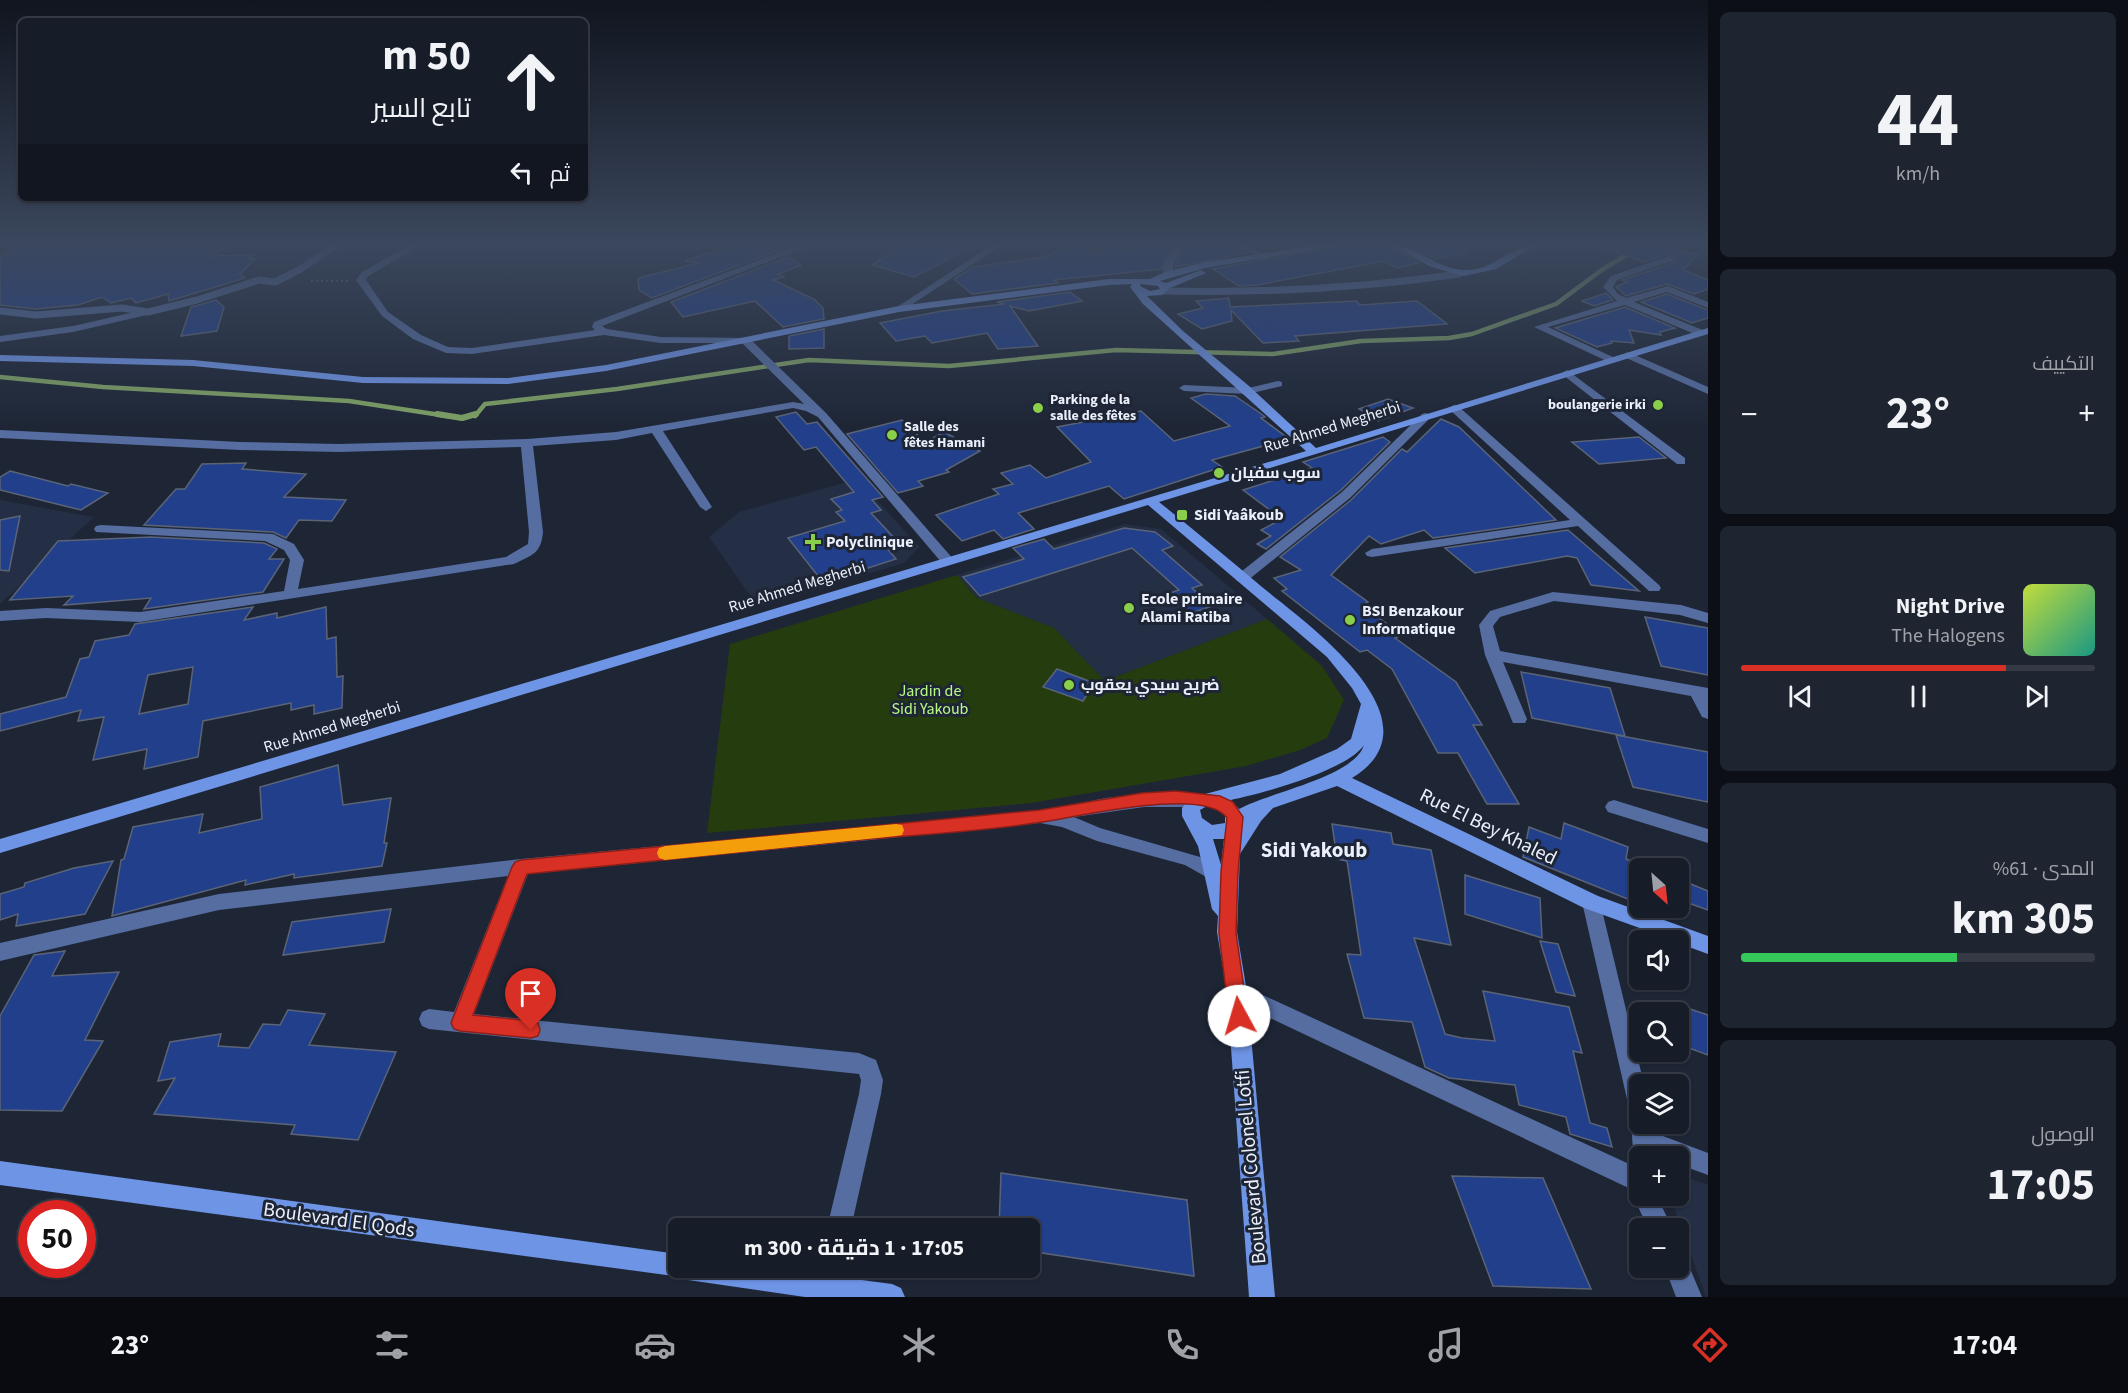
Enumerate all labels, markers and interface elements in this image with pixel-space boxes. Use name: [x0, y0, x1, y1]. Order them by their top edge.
text: 50 m: [382, 26, 471, 86]
icon: ahead: [492, 42, 570, 120]
text: 44: [1877, 65, 1959, 176]
text: تابع السير: [372, 89, 471, 128]
icon: left: [505, 156, 538, 189]
text: ثم: [550, 158, 570, 190]
text: km/h: [1896, 160, 1940, 188]
text: التكييف: [2032, 350, 2095, 378]
text: 23°: [1886, 382, 1950, 446]
place label: Parking de la salle des fêtes: [1050, 390, 1136, 426]
text: −: [1741, 391, 1757, 438]
text: +: [2079, 391, 2095, 438]
place label: boulangerie irki: [1548, 395, 1646, 415]
street label: Rue Ahmed Megherbi: [1261, 396, 1403, 458]
marker: boulangerie irki: [1651, 398, 1665, 412]
marker: Parking de la salle des fêtes: [1031, 401, 1045, 415]
place label: Salle des fêtes Hamani: [904, 417, 985, 453]
marker: Salle des fêtes Hamani: [885, 428, 899, 442]
place label: سوب سفيان: [1231, 462, 1321, 484]
marker: سوب سفيان: [1212, 466, 1226, 480]
place label: Sidi Yaâkoub: [1194, 504, 1284, 526]
marker: Sidi Yaâkoub: [1175, 508, 1189, 522]
place label: Polyclinique: [826, 531, 913, 553]
marker: Polyclinique: [804, 533, 822, 551]
street label: Rue Ahmed Megherbi: [726, 556, 868, 618]
place label: Ecole primaire Alami Ratiba: [1140, 588, 1243, 628]
text: Night Drive: [1896, 590, 2005, 622]
place label: BSI Benzakour Informatique: [1362, 600, 1464, 640]
marker: Ecole primaire Alami Ratiba: [1122, 601, 1136, 615]
marker: BSI Benzakour Informatique: [1343, 613, 1357, 627]
text: The Halogens: [1891, 622, 2005, 650]
place label: ضريح سيدي يعقوب: [1081, 674, 1219, 697]
marker: ضريح سيدي يعقوب: [1062, 678, 1076, 692]
park label: Jardin de Sidi Yakoub: [892, 680, 969, 720]
icon: previous: [1784, 680, 1817, 713]
icon: pause: [1902, 680, 1935, 713]
icon: next: [2020, 680, 2053, 713]
street label: Rue Ahmed Megherbi: [261, 696, 403, 758]
street label: Rue El Bey Khaled: [1415, 782, 1561, 872]
district label: Sidi Yakoub: [1261, 835, 1367, 865]
text: المدى · 61%: [1993, 855, 2095, 883]
north arrow: [1629, 858, 1689, 918]
map controls: [1629, 858, 1689, 1278]
text: 305 km: [1951, 887, 2095, 951]
button: sound: [1629, 930, 1689, 990]
pin: [505, 968, 556, 1030]
icon: arrive: [514, 977, 547, 1010]
position arrow: [1207, 984, 1271, 1048]
button: search: [1629, 1002, 1689, 1062]
street label: Boulevard Colonel Lotfi: [1229, 1069, 1273, 1265]
button: layers: [1629, 1074, 1689, 1134]
text: الوصول: [2031, 1121, 2095, 1149]
button: +: [1629, 1146, 1689, 1206]
text: 17:05: [1986, 1153, 2095, 1217]
street label: Boulevard El Qods: [261, 1196, 417, 1244]
speed limit sign: 50: [18, 1200, 96, 1278]
button: −: [1629, 1218, 1689, 1278]
text: 17:05 · 1 دقيقة · 300 m: [744, 1232, 964, 1264]
icon: filters: [371, 1324, 413, 1366]
icon: car: [634, 1324, 676, 1366]
icon: climate: [898, 1324, 940, 1366]
icon: phone: [1161, 1324, 1203, 1366]
icon: music: [1425, 1324, 1467, 1366]
icon: directions: [1689, 1324, 1731, 1366]
text: 23°: [111, 1326, 149, 1365]
text: 17:04: [1952, 1326, 2017, 1365]

